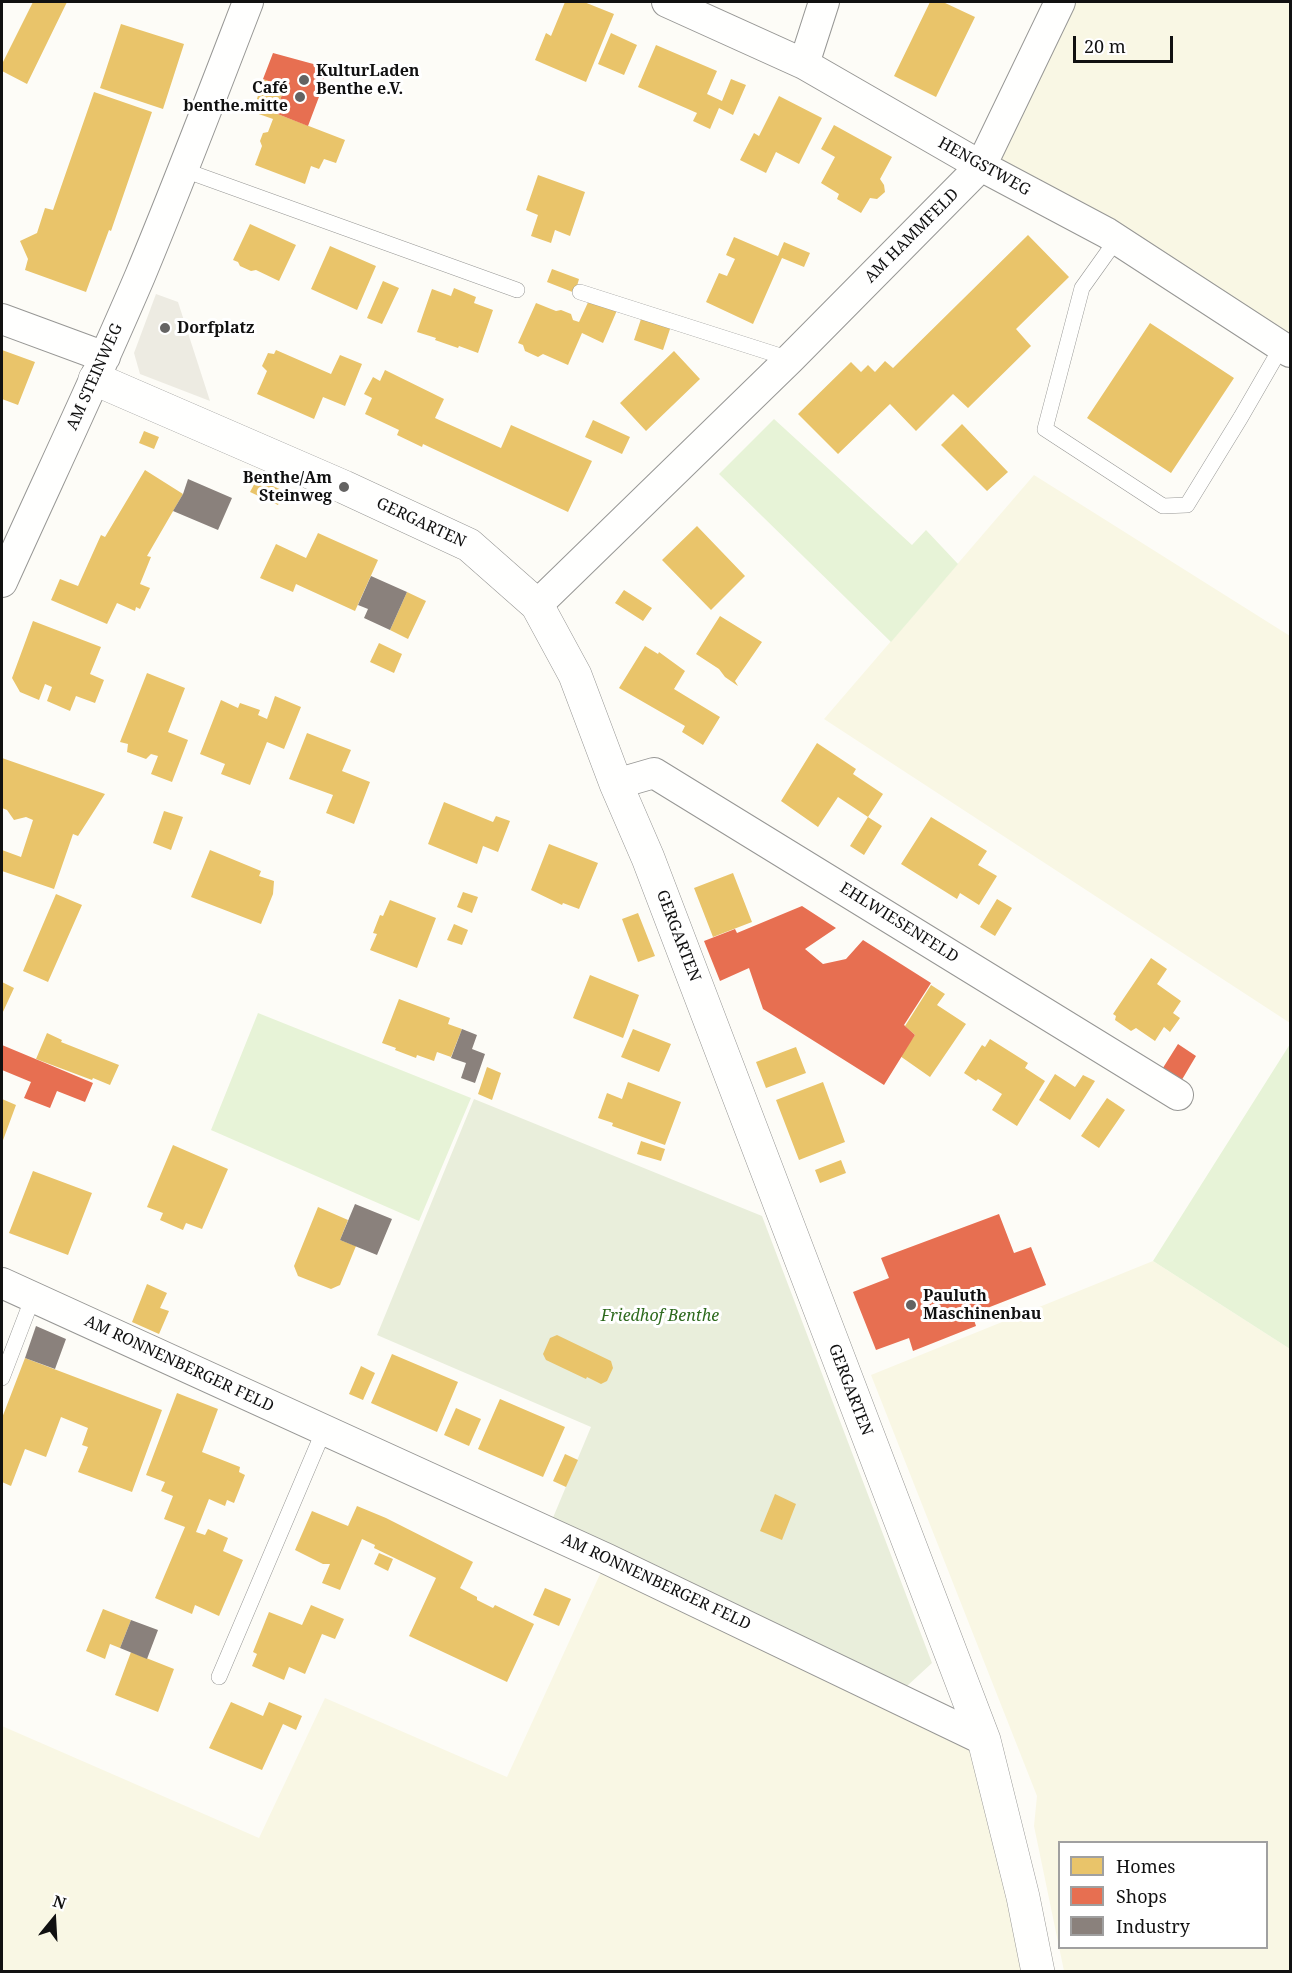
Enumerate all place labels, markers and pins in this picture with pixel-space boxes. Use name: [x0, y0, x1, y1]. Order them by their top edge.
place label: KulturLaden Benthe e.V.: [316, 61, 420, 99]
marker: KulturLaden Benthe e.V.: [297, 73, 311, 87]
place label: Café benthe.mitte: [183, 78, 288, 116]
marker: Café benthe.mitte: [293, 90, 307, 104]
place label: Dorfplatz: [177, 318, 254, 338]
marker: Dorfplatz: [158, 321, 172, 335]
place label: Benthe/Am Steinweg: [243, 468, 332, 506]
marker: Benthe/Am Steinweg: [337, 480, 351, 494]
place label: Pauluth Maschinenbau: [923, 1286, 1041, 1324]
marker: Pauluth Maschinenbau: [904, 1298, 918, 1312]

